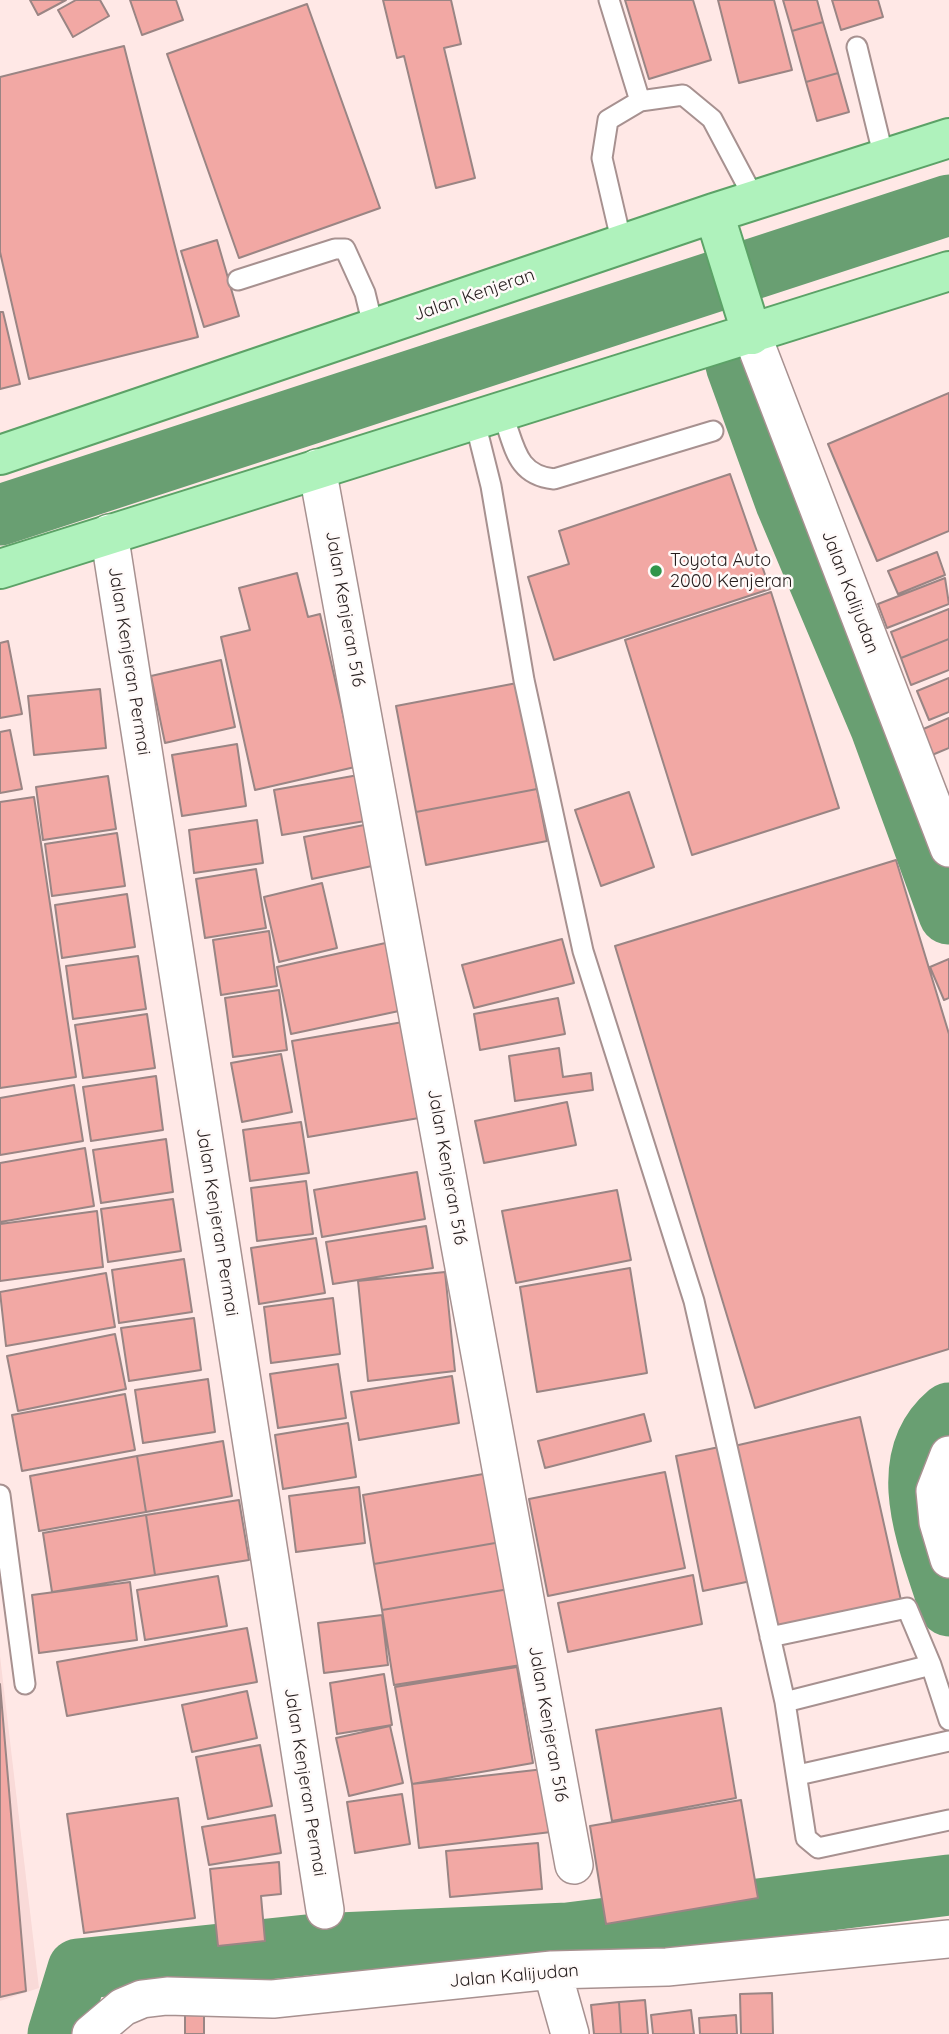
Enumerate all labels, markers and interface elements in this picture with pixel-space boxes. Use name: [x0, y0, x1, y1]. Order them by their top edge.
street label: Jalan Kenjeran: [410, 264, 538, 326]
street label: Jalan Kalijudan: [817, 527, 883, 657]
street label: Jalan Kenjeran 516: [321, 529, 369, 689]
place label: Toyota Auto 2000 Kenjeran: [670, 550, 792, 592]
marker: Toyota Auto 2000 Kenjeran: [648, 563, 664, 579]
street label: Jalan Kenjeran Permai: [103, 565, 155, 757]
street label: Jalan Kenjeran 516: [423, 1087, 471, 1247]
street label: Jalan Kenjeran Permai: [191, 1126, 243, 1318]
street label: Jalan Kenjeran 516: [524, 1644, 572, 1804]
street label: Jalan Kenjeran Permai: [279, 1686, 331, 1878]
street label: Jalan Kalijudan: [448, 1960, 580, 1992]

